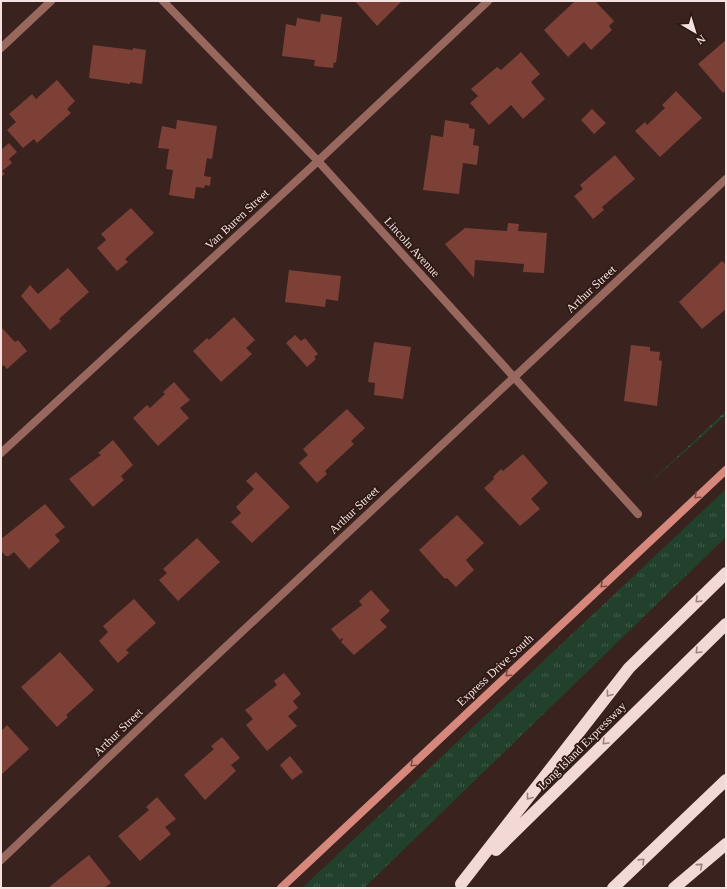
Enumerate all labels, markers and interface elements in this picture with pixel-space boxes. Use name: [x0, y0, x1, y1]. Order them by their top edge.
north arrow: [675, 12, 715, 52]
text: N: [694, 33, 708, 47]
street label: Van Buren Street: [202, 185, 272, 252]
street label: Lincoln Avenue: [381, 214, 443, 280]
street label: Arthur Street: [563, 262, 619, 316]
street label: Arthur Street: [326, 483, 382, 537]
one-way arrow: [695, 492, 702, 499]
one-way arrow: [600, 581, 607, 588]
one-way arrow: [695, 595, 703, 603]
street label: Express Drive South: [454, 631, 536, 709]
one-way arrow: [695, 646, 703, 654]
one-way arrow: [505, 670, 513, 677]
one-way arrow: [606, 690, 613, 697]
street label: Long Island Expressway: [535, 699, 629, 793]
street label: Arthur Street: [90, 705, 146, 759]
one-way arrow: [602, 737, 610, 745]
one-way arrow: [410, 759, 418, 766]
one-way arrow: [526, 793, 534, 800]
one-way arrow: [637, 858, 645, 866]
one-way arrow: [695, 863, 703, 870]

